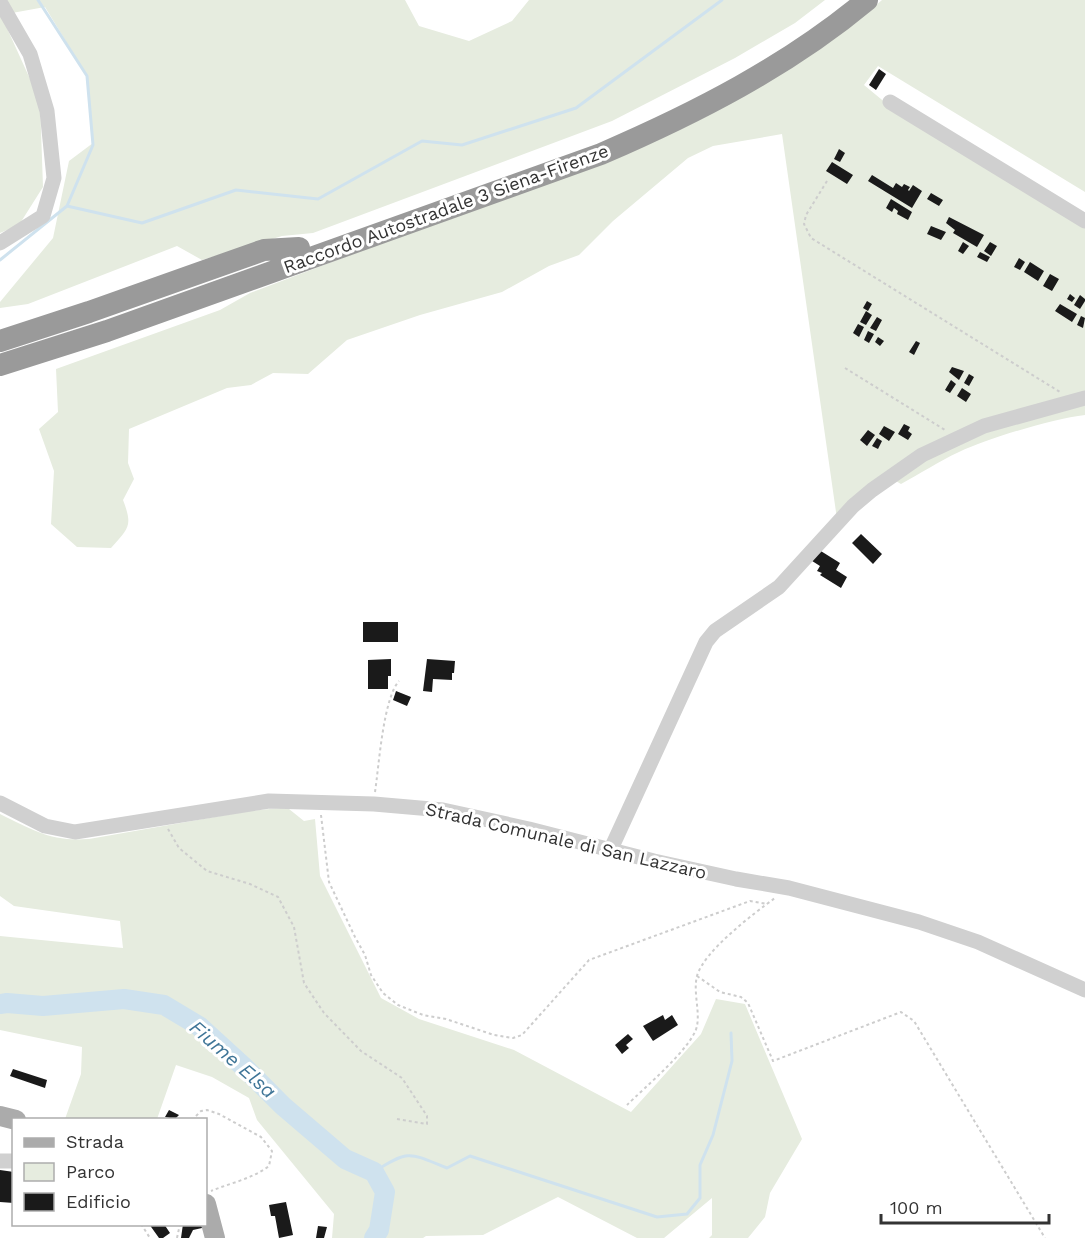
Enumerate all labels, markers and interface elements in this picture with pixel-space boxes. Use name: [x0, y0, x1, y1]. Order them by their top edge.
street label: Raccordo Autostradale 3 Siena-Firenze: [280, 140, 611, 277]
street label: Strada Comunale di San Lazzaro: [424, 798, 709, 883]
water label: Fiume Elsa: [185, 1015, 281, 1103]
legend: [12, 1118, 207, 1226]
text: Strada: [66, 1131, 124, 1152]
text: Parco: [66, 1161, 115, 1182]
scale bar: [881, 1187, 1049, 1225]
text: Edificio: [66, 1191, 131, 1212]
text: 100 m: [890, 1197, 943, 1218]

